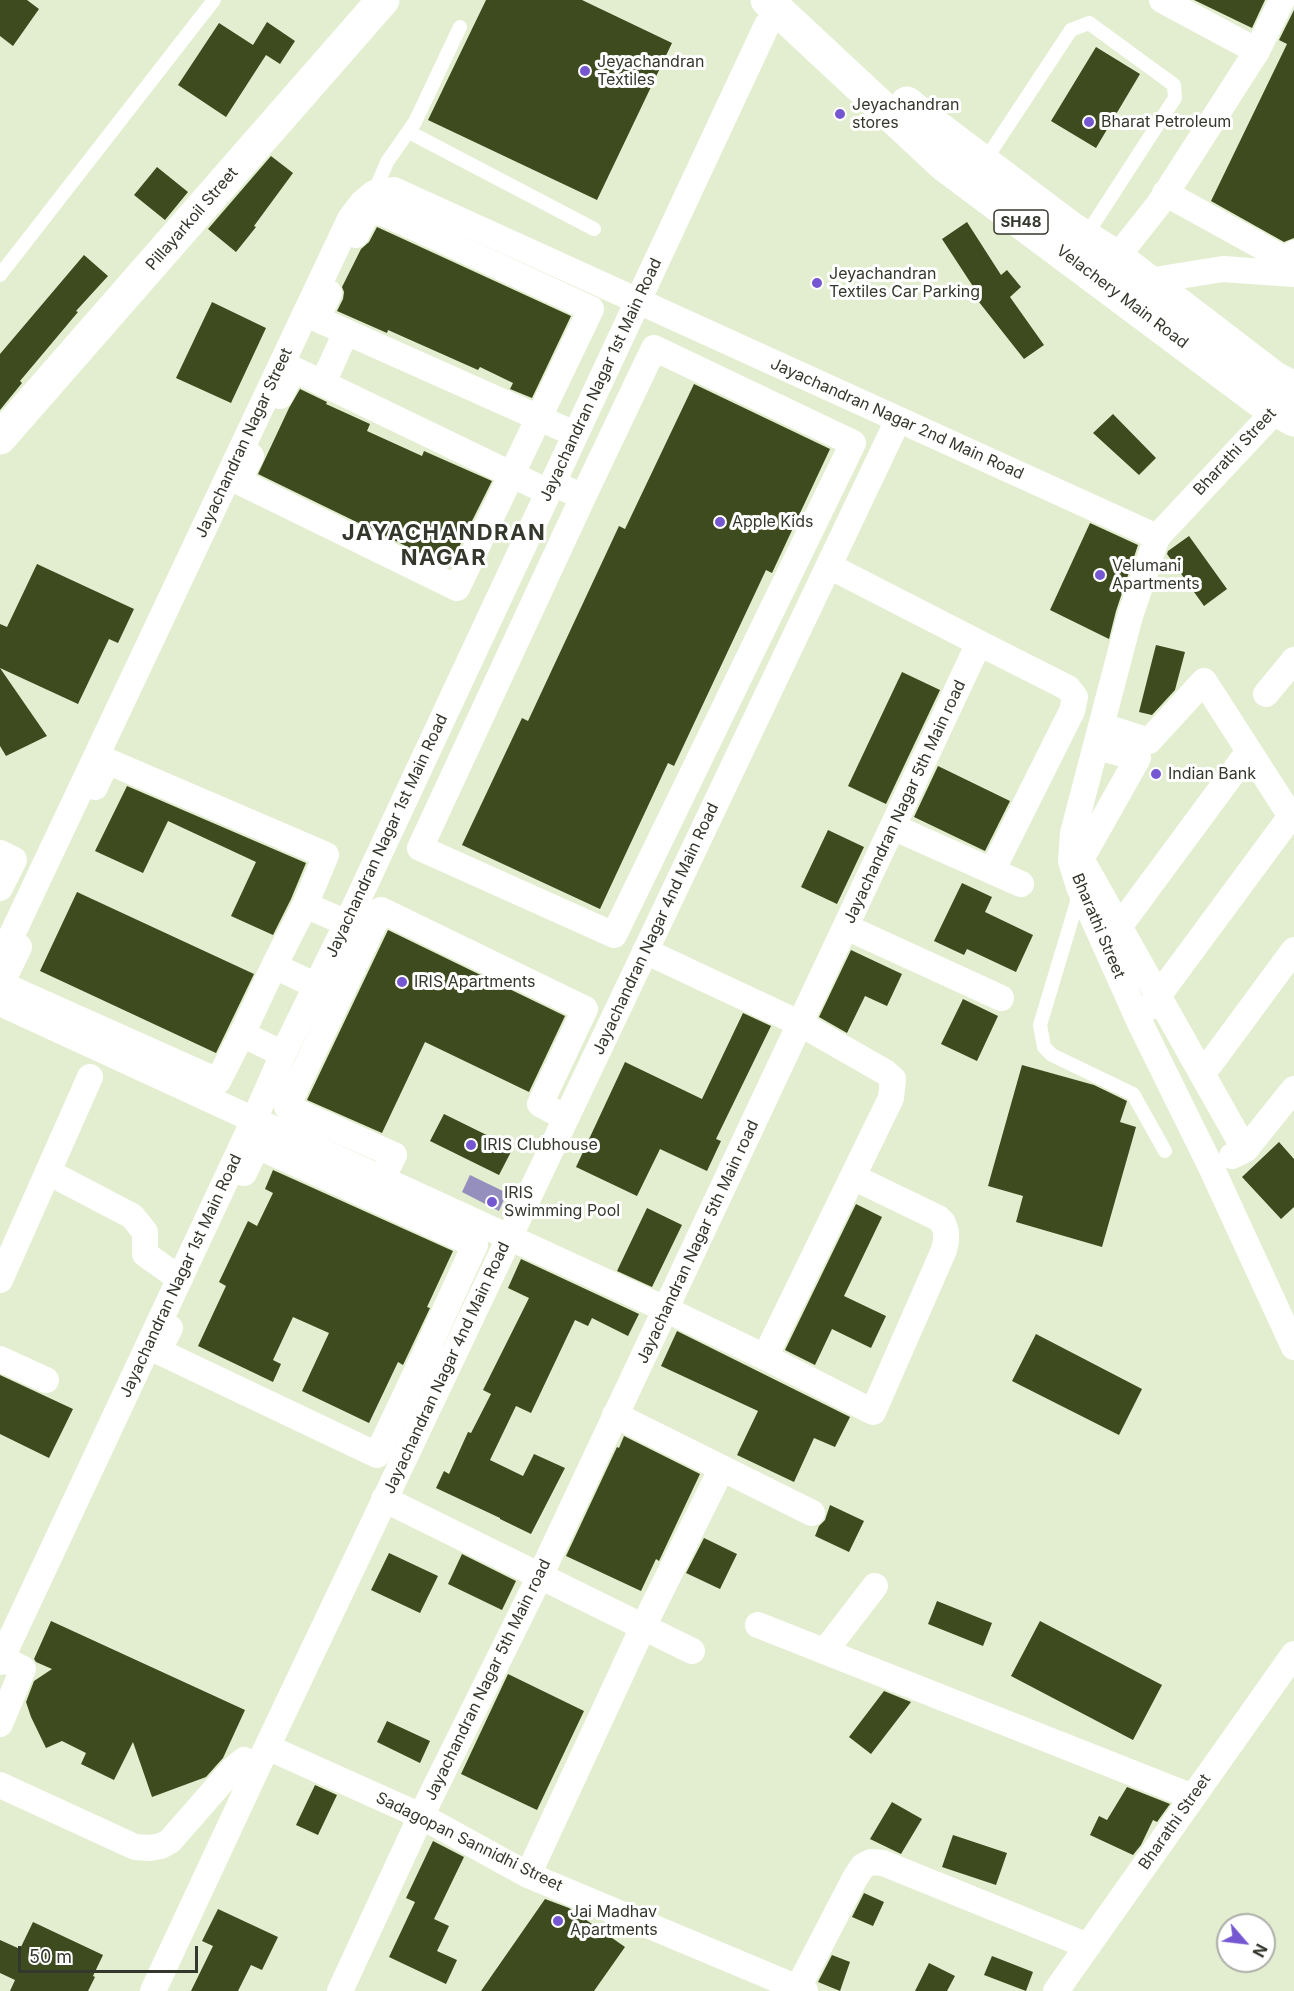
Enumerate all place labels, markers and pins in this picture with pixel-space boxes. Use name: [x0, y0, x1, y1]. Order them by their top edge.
place label: Jeyachandran Textiles: [597, 52, 704, 90]
marker: Jeyachandran Textiles: [578, 64, 592, 78]
place label: Jeyachandran stores: [852, 95, 959, 133]
marker: Jeyachandran stores: [833, 107, 847, 121]
place label: Bharat Petroleum: [1101, 112, 1231, 132]
marker: Bharat Petroleum: [1082, 115, 1096, 129]
place label: Jeyachandran Textiles Car Parking: [829, 264, 980, 302]
marker: Jeyachandran Textiles Car Parking: [810, 276, 824, 290]
place label: Apple Kids: [732, 512, 813, 532]
marker: Apple Kids: [713, 515, 727, 529]
place label: Velumani Apartments: [1112, 556, 1200, 594]
marker: Velumani Apartments: [1093, 568, 1107, 582]
place label: Indian Bank: [1168, 764, 1256, 784]
marker: Indian Bank: [1149, 767, 1163, 781]
place label: IRIS Apartments: [414, 972, 535, 992]
marker: IRIS Apartments: [395, 975, 409, 989]
place label: IRIS Clubhouse: [483, 1135, 598, 1155]
marker: IRIS Clubhouse: [464, 1138, 478, 1152]
place label: IRIS Swimming Pool: [504, 1183, 620, 1221]
marker: IRIS Swimming Pool: [485, 1195, 499, 1209]
place label: Jai Madhav Apartments: [570, 1902, 658, 1940]
marker: Jai Madhav Apartments: [551, 1914, 565, 1928]

